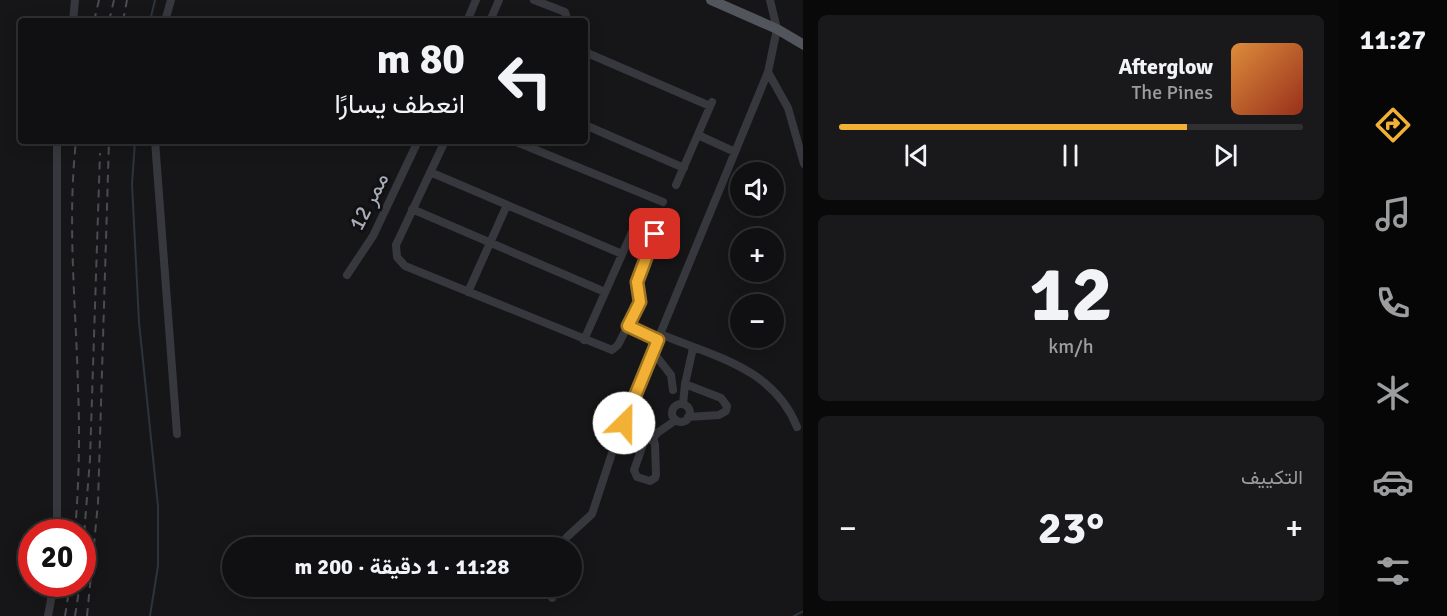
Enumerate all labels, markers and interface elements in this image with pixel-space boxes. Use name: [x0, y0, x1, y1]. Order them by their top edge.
text: 11:27: [1360, 24, 1426, 57]
text: 80 m: [376, 34, 465, 85]
icon: left: [486, 42, 564, 120]
text: Afterglow: [1118, 53, 1213, 80]
text: The Pines: [1131, 80, 1213, 105]
text: انعطف يسارًا: [334, 88, 465, 121]
icon: directions: [1372, 104, 1414, 146]
icon: previous: [900, 139, 933, 172]
icon: pause: [1054, 139, 1087, 172]
icon: next: [1209, 139, 1242, 172]
map controls: [730, 162, 784, 348]
button: sound: [730, 162, 784, 216]
street label: ممر 12: [342, 168, 394, 235]
icon: music: [1372, 193, 1414, 235]
pin: [629, 208, 680, 259]
icon: arrive: [638, 217, 671, 250]
button: +: [730, 228, 784, 282]
text: 12: [1029, 247, 1113, 343]
icon: phone: [1372, 282, 1414, 324]
button: −: [730, 294, 784, 348]
text: km/h: [1048, 334, 1094, 359]
icon: climate: [1372, 372, 1414, 414]
position arrow: [592, 391, 656, 455]
icon: car: [1372, 461, 1414, 503]
text: التكييف: [1241, 465, 1303, 490]
text: 23°: [1038, 501, 1104, 556]
text: −: [839, 508, 857, 549]
text: +: [1285, 508, 1303, 549]
speed limit sign: 20: [18, 519, 96, 597]
icon: filters: [1372, 550, 1414, 592]
text: 11:28 · 1 دقيقة · 200 m: [295, 553, 509, 580]

